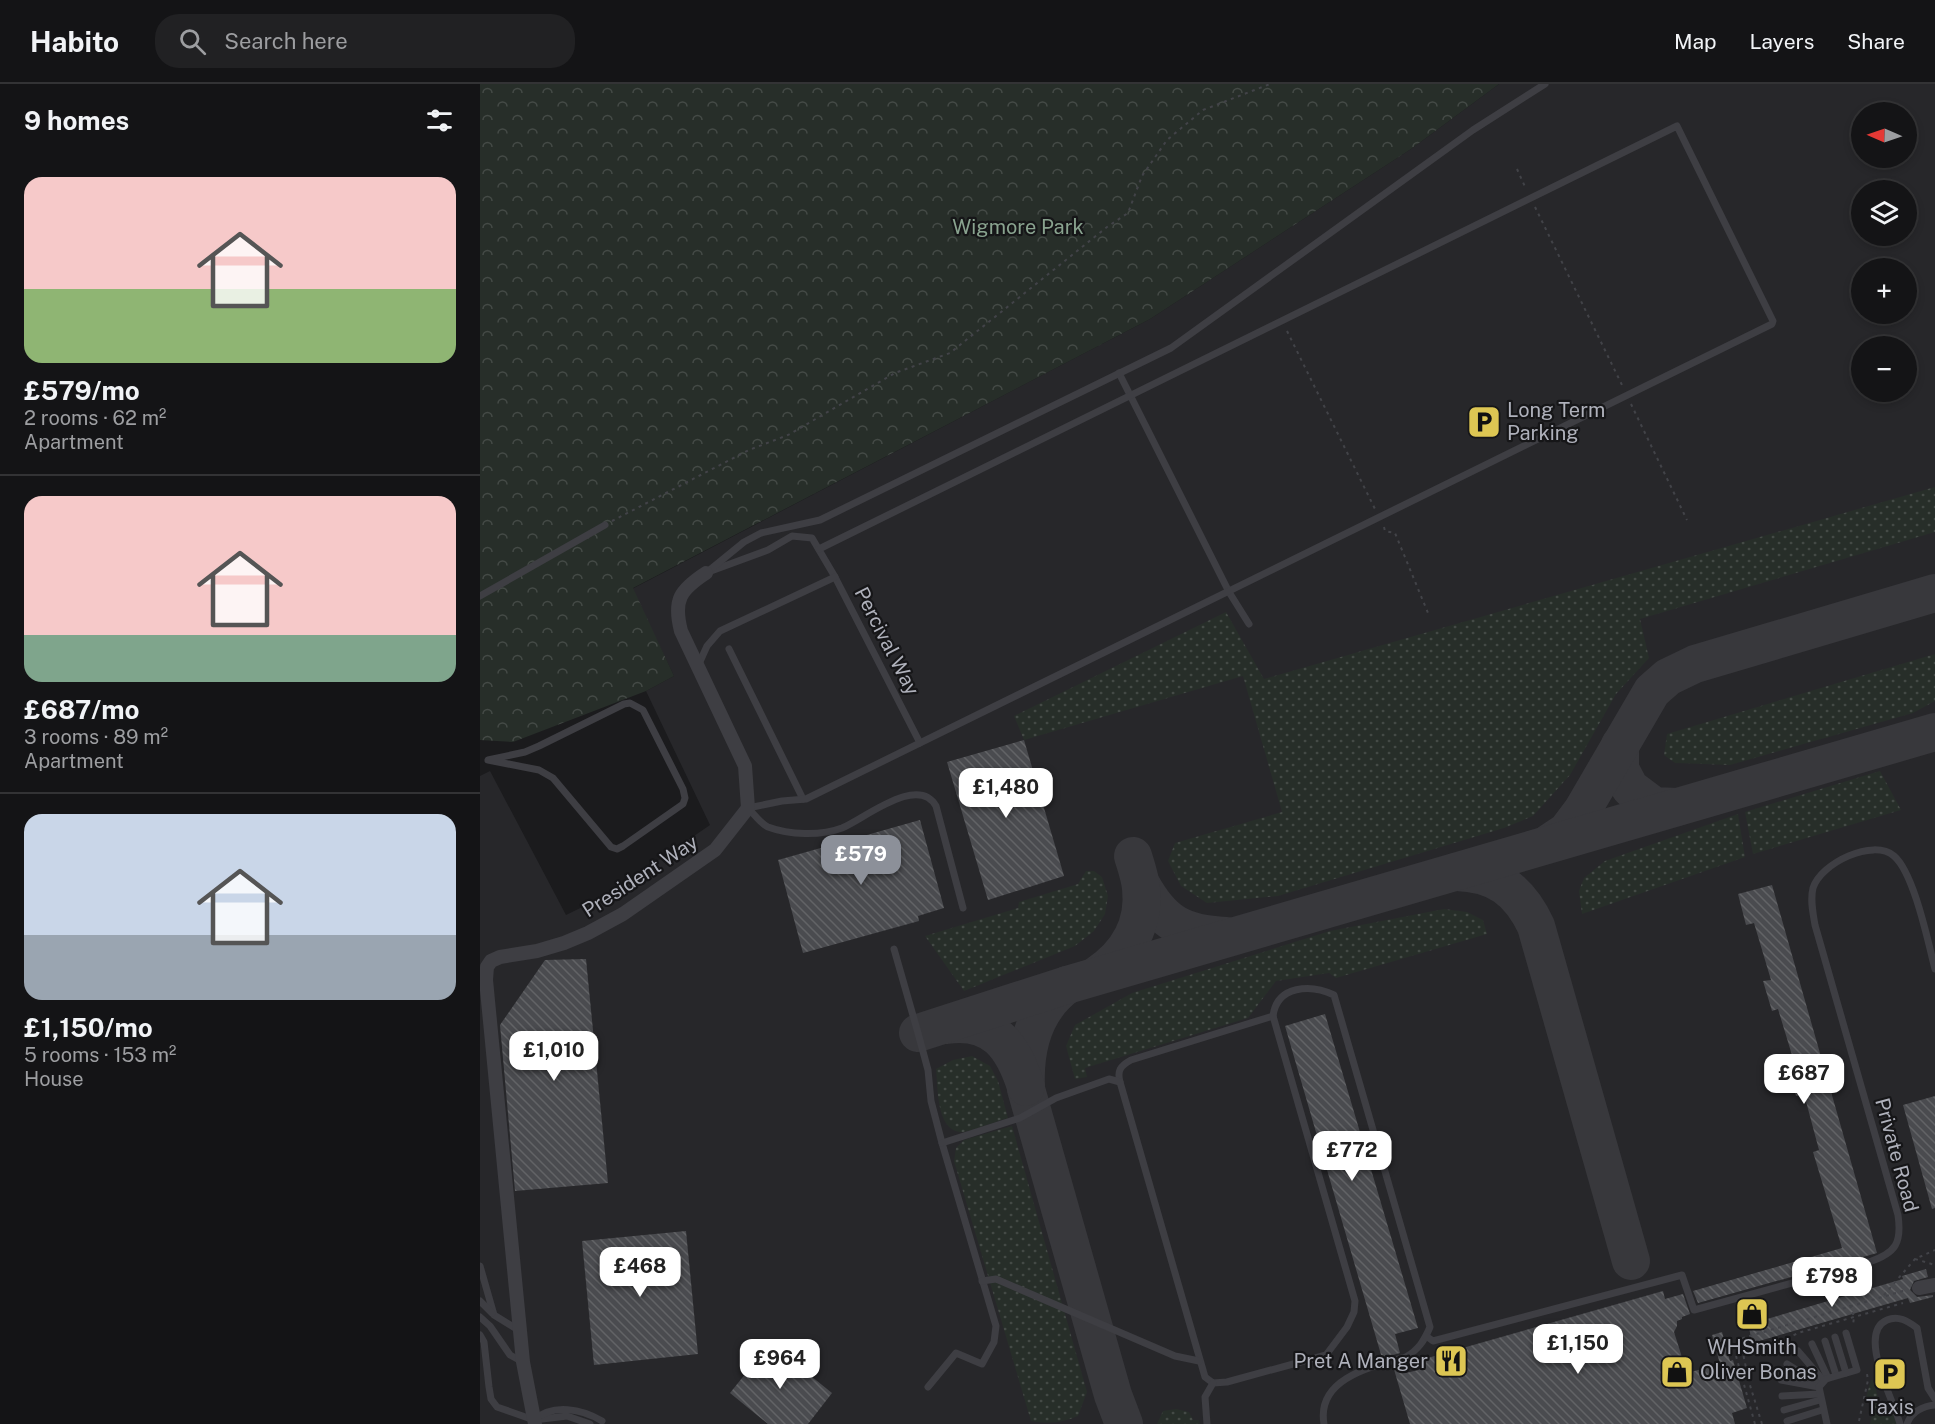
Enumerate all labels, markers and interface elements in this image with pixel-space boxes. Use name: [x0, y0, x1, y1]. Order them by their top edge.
search box: [155, 14, 575, 68]
text: Habito: [30, 25, 119, 58]
icon: search: [176, 25, 209, 58]
text: Search here: [224, 28, 348, 54]
text: Map: [1674, 29, 1717, 54]
text: Layers: [1750, 29, 1814, 54]
text: Share: [1847, 29, 1905, 54]
north arrow: [1851, 102, 1917, 168]
map controls: [1851, 102, 1917, 402]
icon: filters: [423, 104, 456, 137]
text: 9 homes: [24, 105, 129, 136]
button: layers: [1851, 180, 1917, 246]
park label: Wigmore Park: [952, 215, 1084, 239]
icon: home: [186, 216, 294, 324]
button: +: [1851, 258, 1917, 324]
button: −: [1851, 336, 1917, 402]
text: £579/mo: [24, 375, 140, 406]
place label: Long Term Parking: [1507, 398, 1605, 445]
parking icon: Long Term Parking: [1466, 404, 1502, 440]
text: 2 rooms · 62 m²: [24, 406, 166, 430]
text: Apartment: [24, 430, 124, 454]
icon: home: [186, 535, 294, 643]
street label: Percival Way: [849, 583, 925, 699]
text: £687/mo: [24, 694, 139, 725]
text: 3 rooms · 89 m²: [24, 725, 168, 749]
text: Apartment: [24, 749, 124, 773]
pin: £1,480: [957, 768, 1055, 819]
text: £1,480: [973, 775, 1039, 799]
street label: President Way: [578, 830, 703, 922]
pin: £579: [825, 835, 897, 886]
text: £579: [835, 842, 887, 866]
icon: home: [186, 853, 294, 961]
text: £1,150/mo: [24, 1012, 153, 1043]
pin: £1,010: [505, 1031, 603, 1082]
text: £1,010: [523, 1038, 585, 1062]
text: 5 rooms · 153 m²: [24, 1043, 176, 1067]
pin: £687: [1768, 1054, 1840, 1105]
text: £687: [1778, 1061, 1830, 1085]
text: House: [24, 1067, 84, 1091]
street label: Private Road: [1870, 1095, 1924, 1215]
pin: £772: [1316, 1131, 1388, 1182]
text: £772: [1327, 1138, 1377, 1162]
pin: £468: [604, 1247, 676, 1298]
text: £468: [614, 1254, 666, 1278]
pin: £798: [1796, 1257, 1868, 1308]
text: £798: [1806, 1264, 1858, 1288]
shop icon: WHSmith: [1734, 1296, 1770, 1332]
pin: £1,150: [1529, 1324, 1627, 1375]
text: £1,150: [1547, 1331, 1609, 1355]
place label: WHSmith: [1707, 1335, 1797, 1359]
pin: £964: [744, 1339, 816, 1390]
restaurant icon: Pret A Manger: [1433, 1343, 1469, 1379]
text: £964: [754, 1346, 806, 1370]
place label: Pret A Manger: [1294, 1349, 1428, 1373]
shop icon: Oliver Bonas: [1659, 1354, 1695, 1390]
parking icon: Taxis: [1872, 1356, 1908, 1392]
place label: Oliver Bonas: [1700, 1360, 1817, 1384]
place label: Taxis: [1866, 1395, 1914, 1419]

